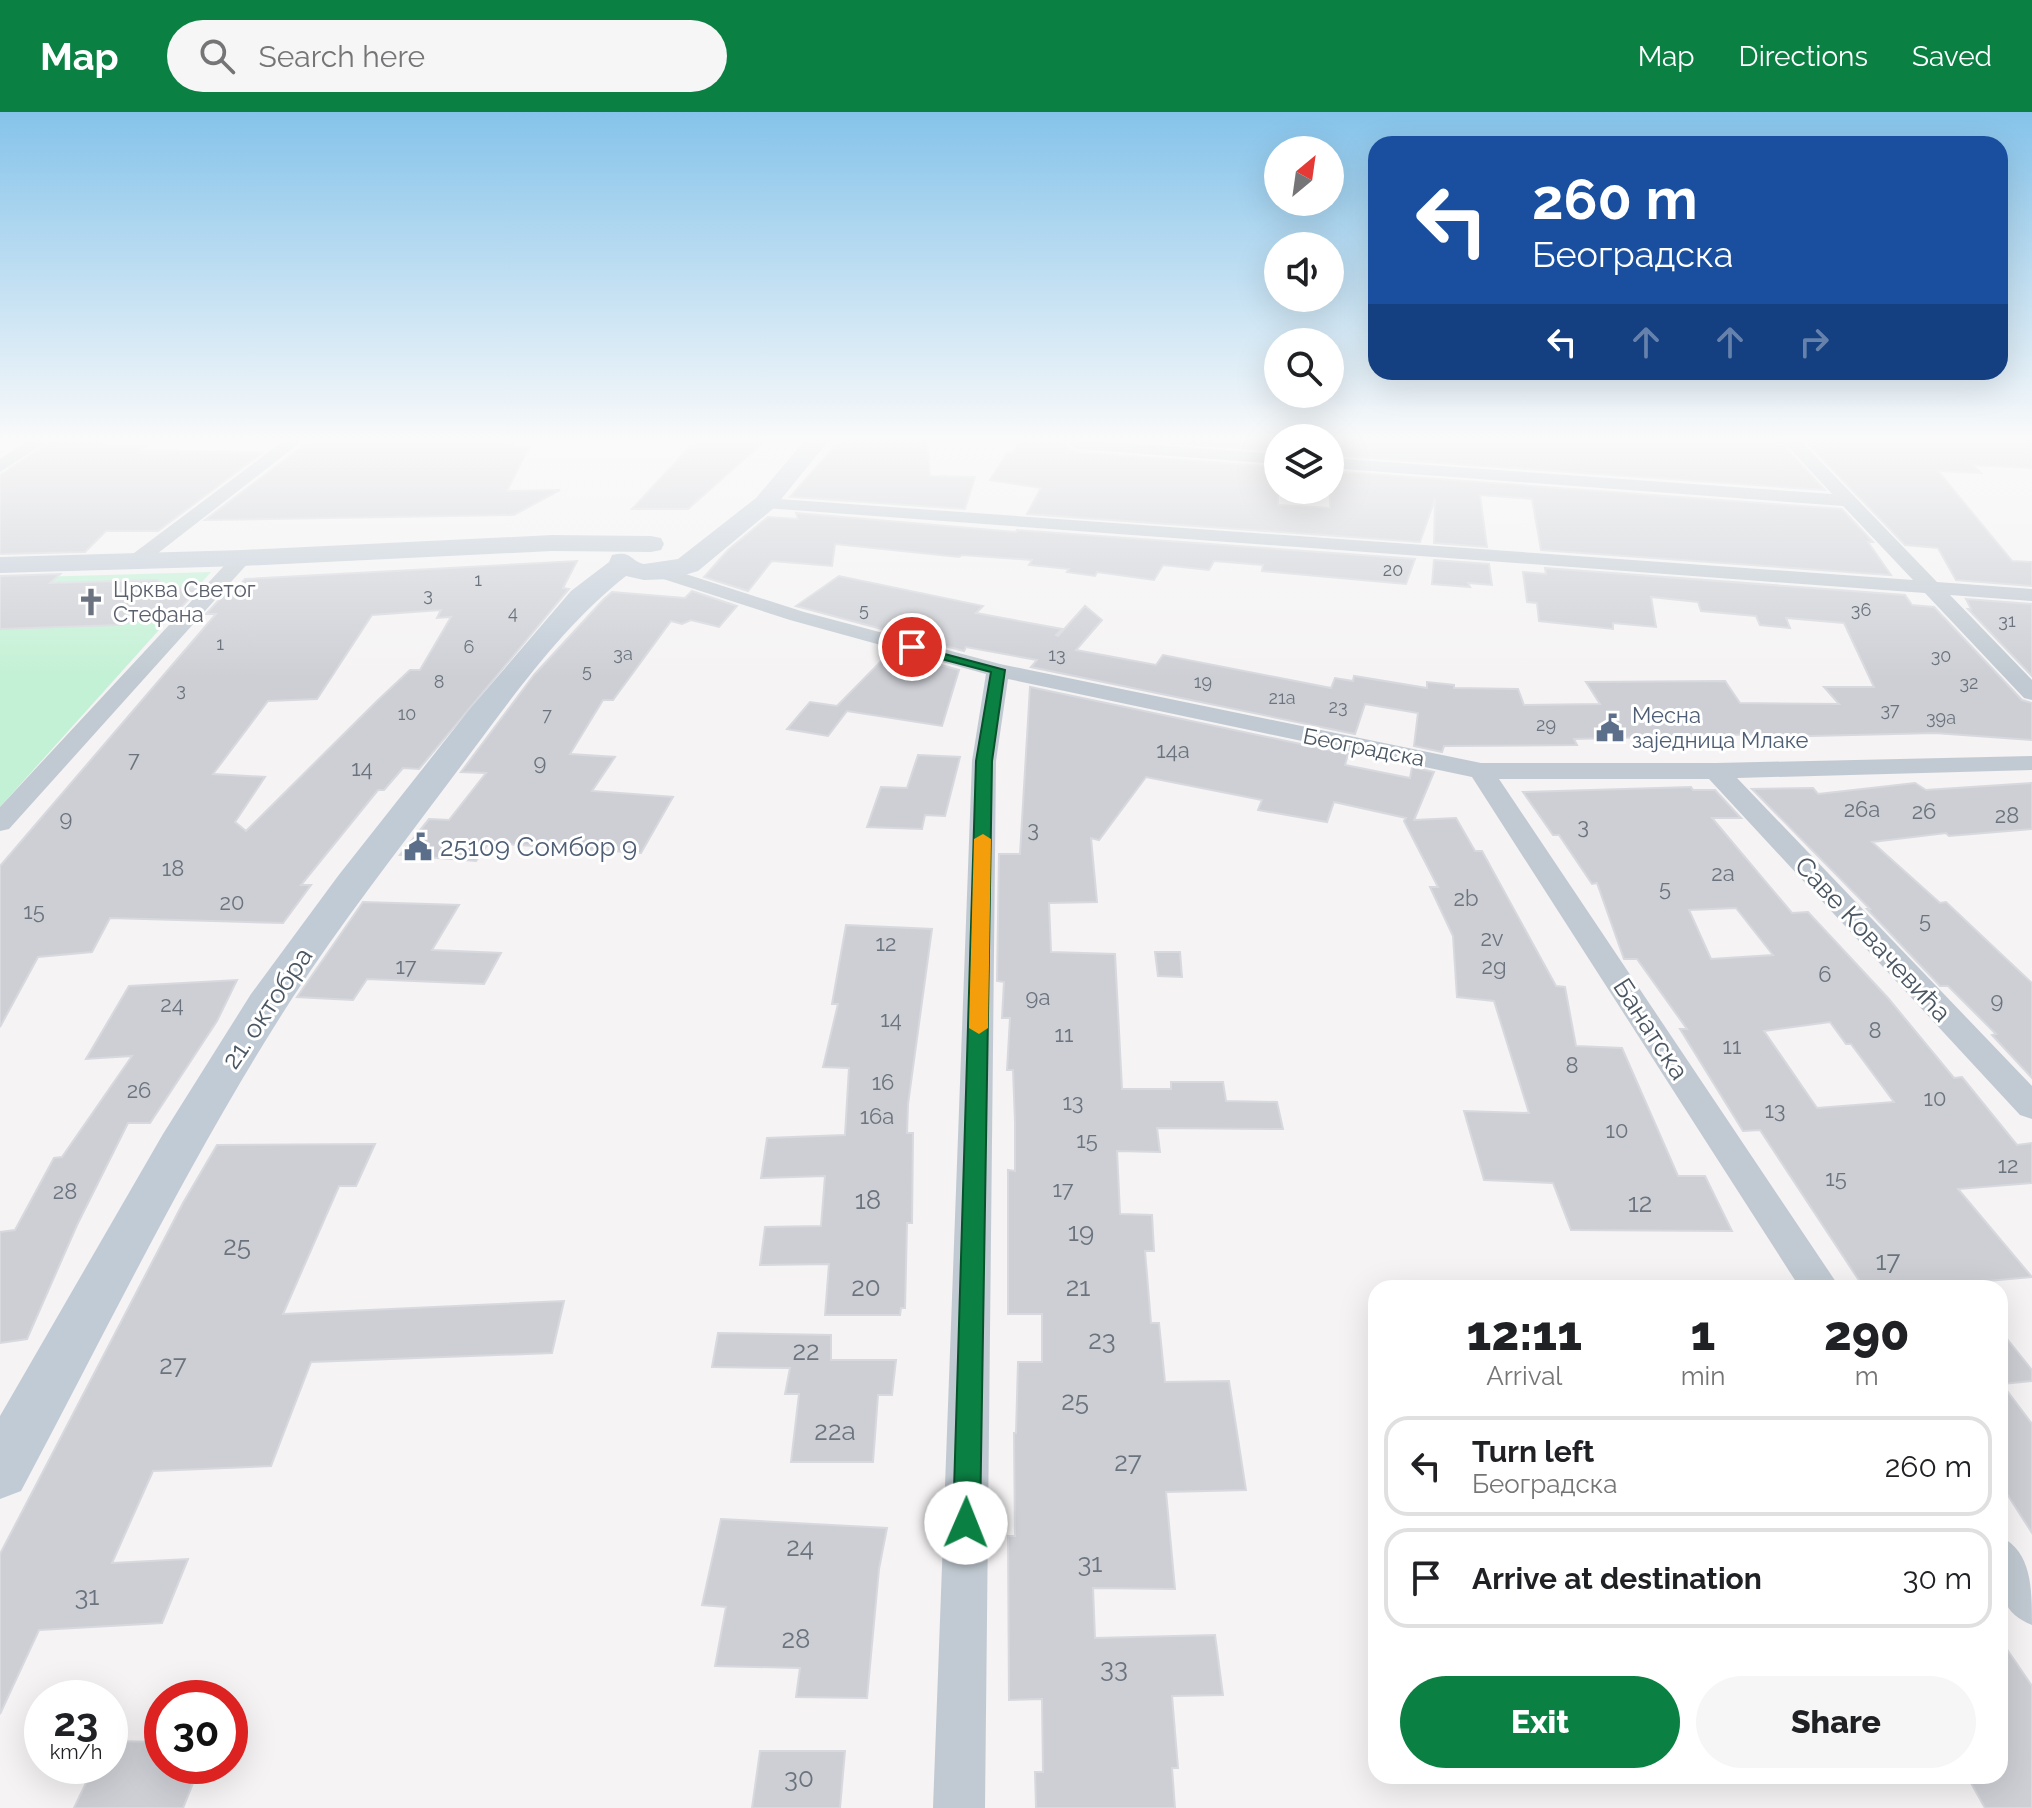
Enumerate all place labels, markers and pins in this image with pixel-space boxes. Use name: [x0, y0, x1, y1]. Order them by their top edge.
place label: Црква Светог Стефана: [113, 576, 256, 627]
church icon: Црква Светог Стефана: [76, 587, 106, 617]
pin: [878, 613, 946, 681]
place label: Месна заједница Млаке: [1632, 702, 1809, 753]
public building icon: Месна заједница Млаке: [1595, 713, 1625, 743]
public building icon: 25109 Сомбор 9: [403, 832, 433, 862]
place label: 25109 Сомбор 9: [440, 832, 637, 862]

